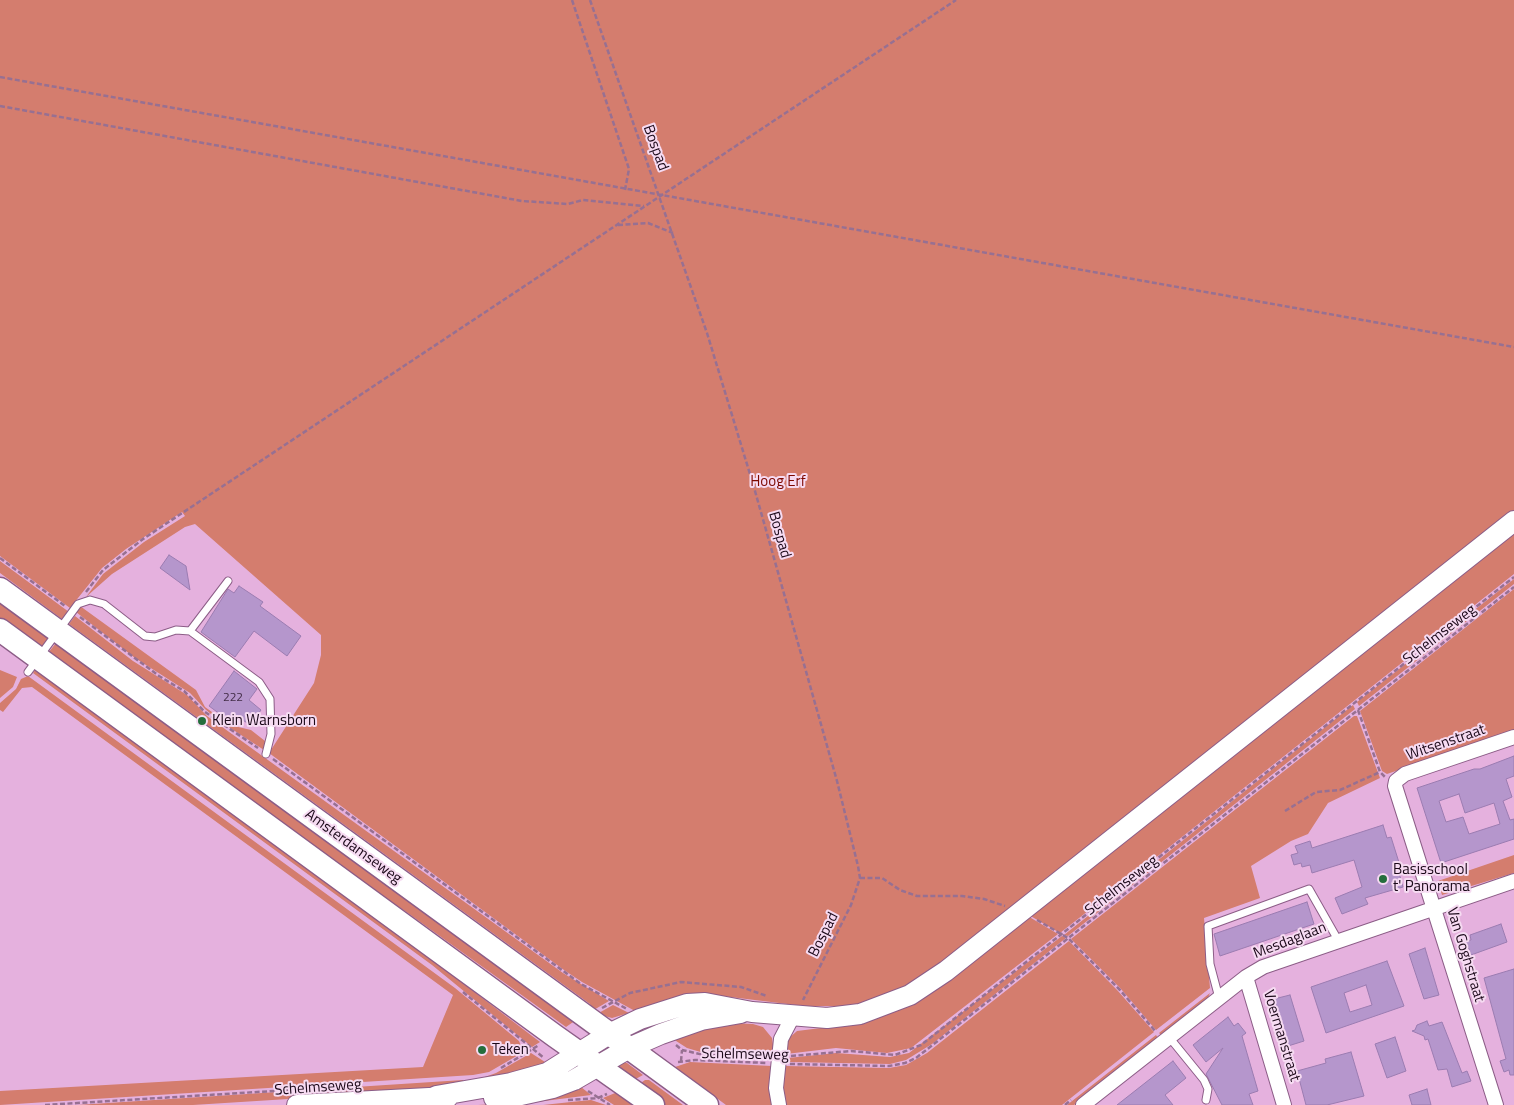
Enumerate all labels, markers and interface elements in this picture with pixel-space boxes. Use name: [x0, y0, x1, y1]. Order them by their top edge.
street label: Bospad: [638, 123, 672, 173]
park label: Hoog Erf: [750, 473, 806, 491]
street label: Bospad: [764, 510, 794, 560]
street label: Schelmseweg: [1400, 601, 1480, 669]
house number: 222: [223, 691, 243, 705]
place label: Klein Warnsborn: [212, 712, 316, 730]
marker: Klein Warnsborn: [196, 715, 208, 727]
street label: Witsenstraat: [1404, 721, 1488, 765]
street label: Amsterdamseweg: [301, 806, 405, 888]
street label: Schelmseweg: [1082, 852, 1162, 920]
place label: Basisschool t' Panorama: [1393, 861, 1470, 896]
marker: Basisschool t' Panorama: [1377, 873, 1389, 885]
street label: Van Goghstraat: [1442, 906, 1488, 1004]
street label: Bospad: [805, 910, 843, 960]
street label: Mesdaglaan: [1251, 919, 1329, 963]
street label: Voermanstraat: [1259, 988, 1303, 1084]
place label: Teken: [492, 1041, 529, 1059]
marker: Teken: [476, 1044, 488, 1056]
street label: Schelmseweg: [701, 1045, 789, 1065]
street label: Schelmseweg: [274, 1076, 362, 1100]

